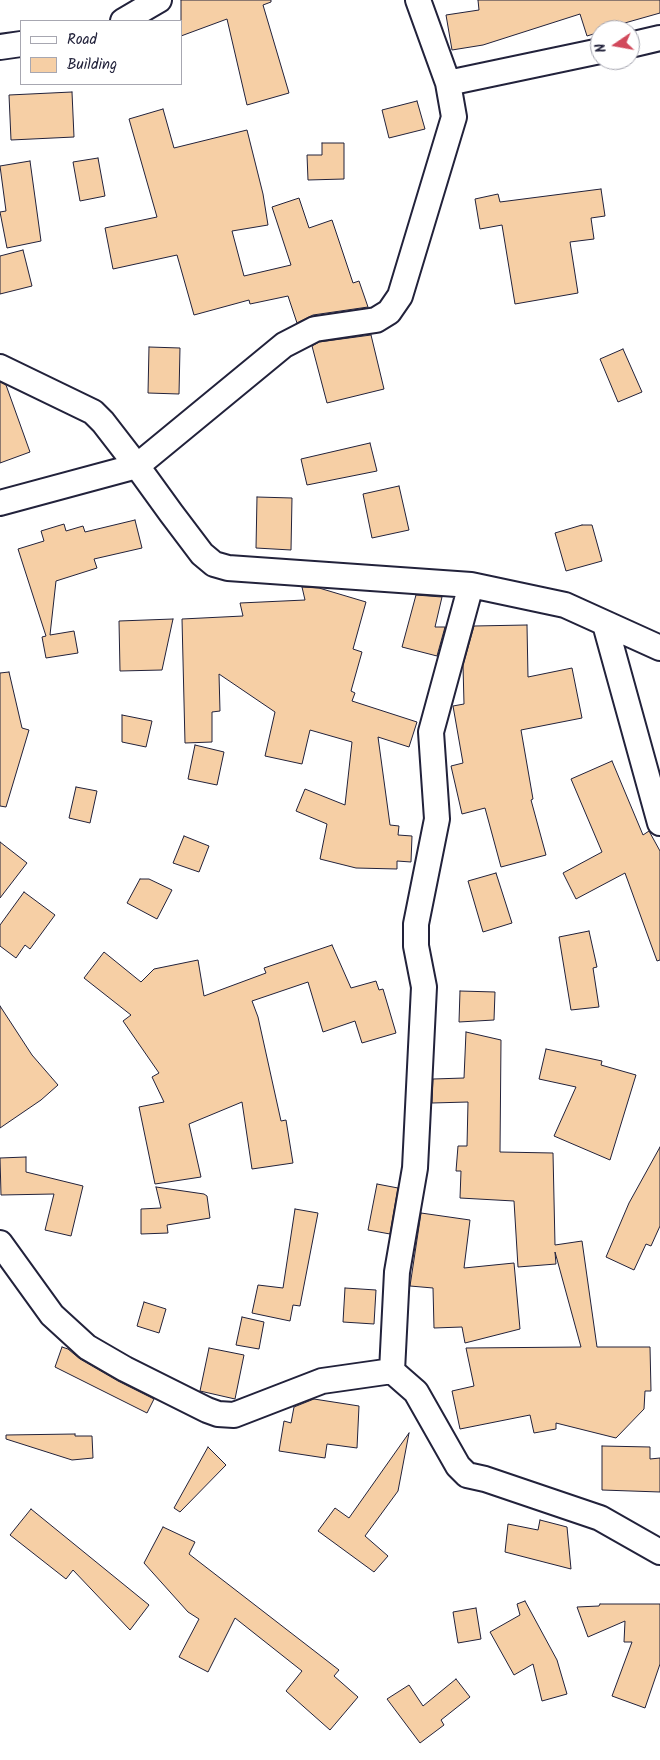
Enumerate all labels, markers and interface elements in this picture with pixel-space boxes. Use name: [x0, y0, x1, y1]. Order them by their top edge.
legend: [20, 20, 182, 85]
north arrow: [590, 20, 640, 70]
text: Road: [67, 28, 97, 52]
text: N: [590, 41, 613, 55]
text: Building: [67, 53, 117, 77]

